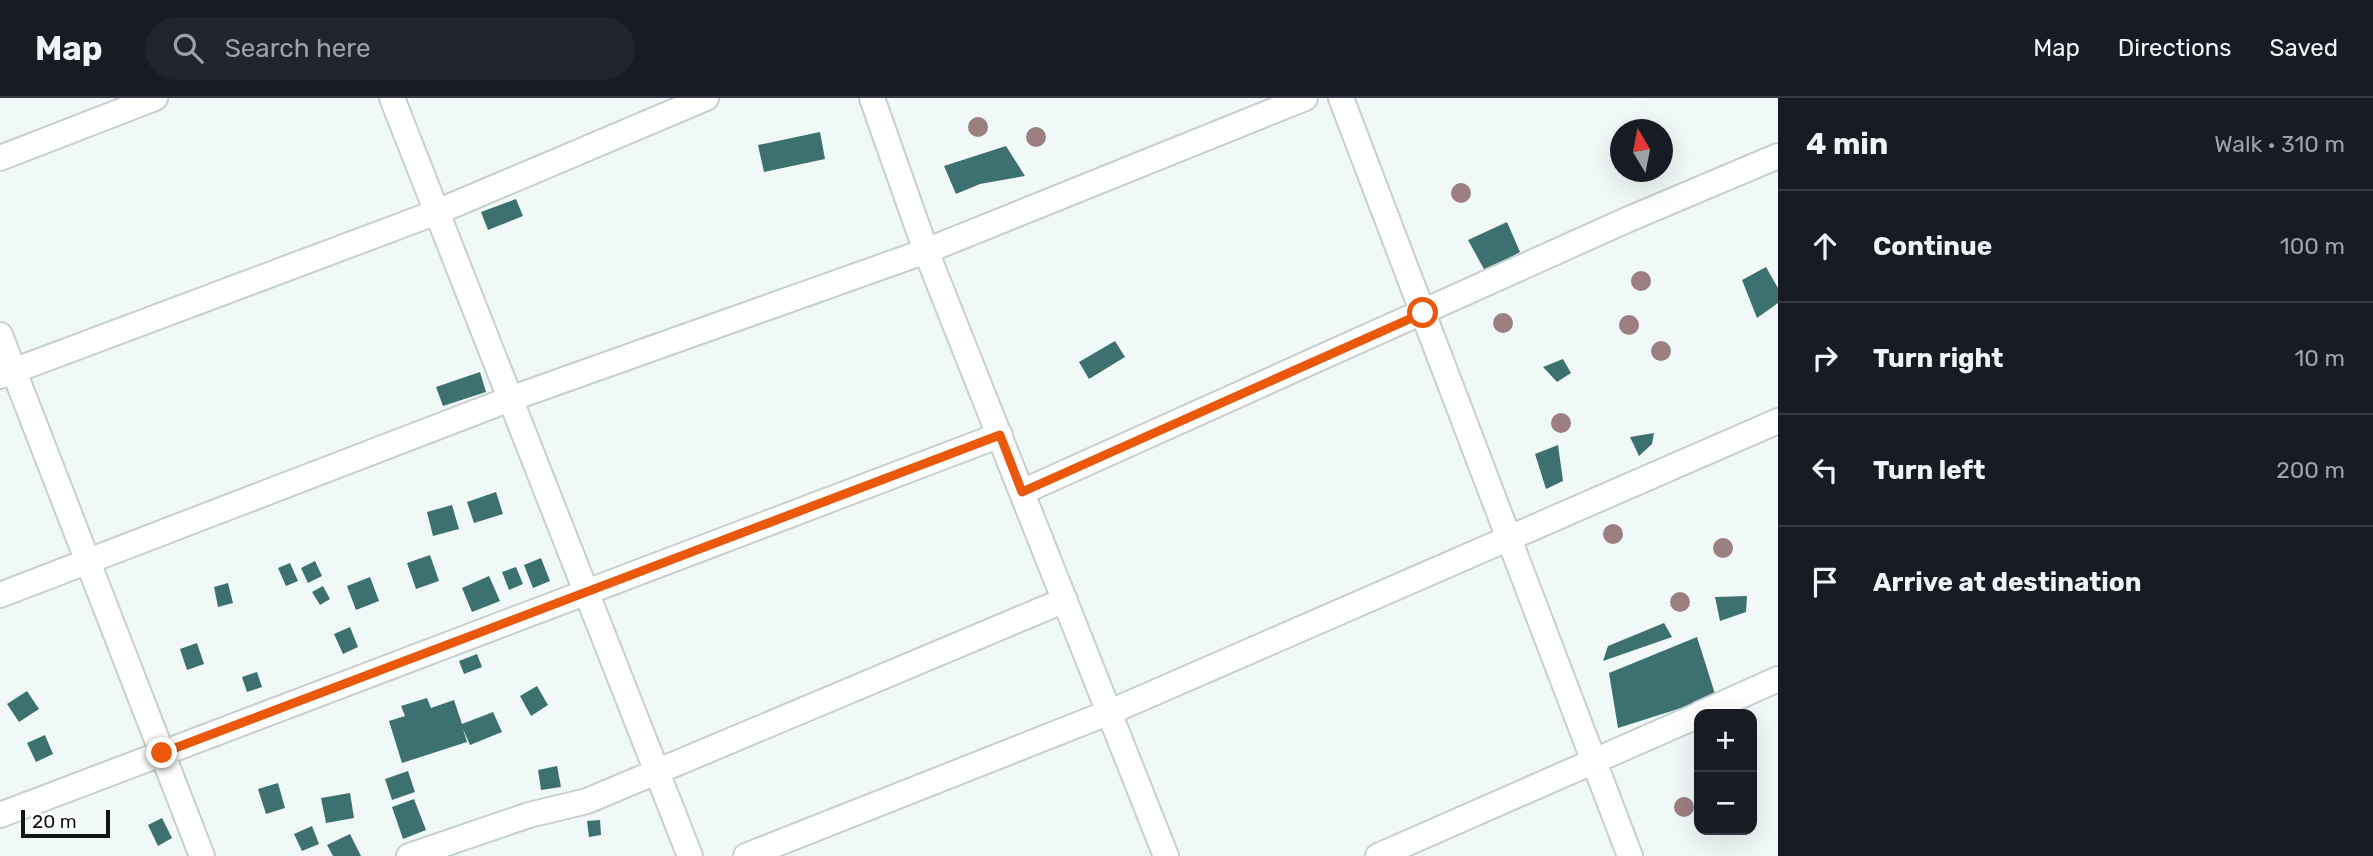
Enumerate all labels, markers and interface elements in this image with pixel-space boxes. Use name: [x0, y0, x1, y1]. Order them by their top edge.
search box: [145, 17, 635, 80]
text: Map: [35, 29, 103, 68]
icon: search: [169, 29, 207, 67]
text: Search here: [225, 33, 370, 64]
text: Map: [2033, 34, 2080, 62]
text: Directions: [2118, 34, 2231, 62]
text: Saved: [2269, 34, 2338, 62]
north arrow: [1610, 119, 1673, 182]
text: 4 min: [1806, 126, 1888, 162]
text: Walk · 310 m: [2214, 130, 2345, 158]
icon: ahead: [1806, 227, 1844, 265]
text: Continue: [1873, 231, 1992, 262]
text: 100 m: [2280, 232, 2345, 260]
route start: [1407, 297, 1438, 328]
icon: right: [1806, 339, 1844, 377]
text: Turn right: [1873, 343, 2003, 374]
text: 10 m: [2294, 344, 2345, 372]
icon: left: [1806, 451, 1844, 489]
text: Turn left: [1873, 455, 1985, 486]
text: 200 m: [2276, 456, 2345, 484]
icon: arrive: [1806, 563, 1844, 601]
text: Arrive at destination: [1873, 567, 2141, 598]
map controls: [1694, 709, 1757, 835]
button: +: [1694, 709, 1757, 772]
route end: [146, 737, 177, 768]
button: −: [1694, 772, 1757, 835]
scale bar: [21, 807, 110, 839]
text: 20 m: [32, 810, 77, 833]

